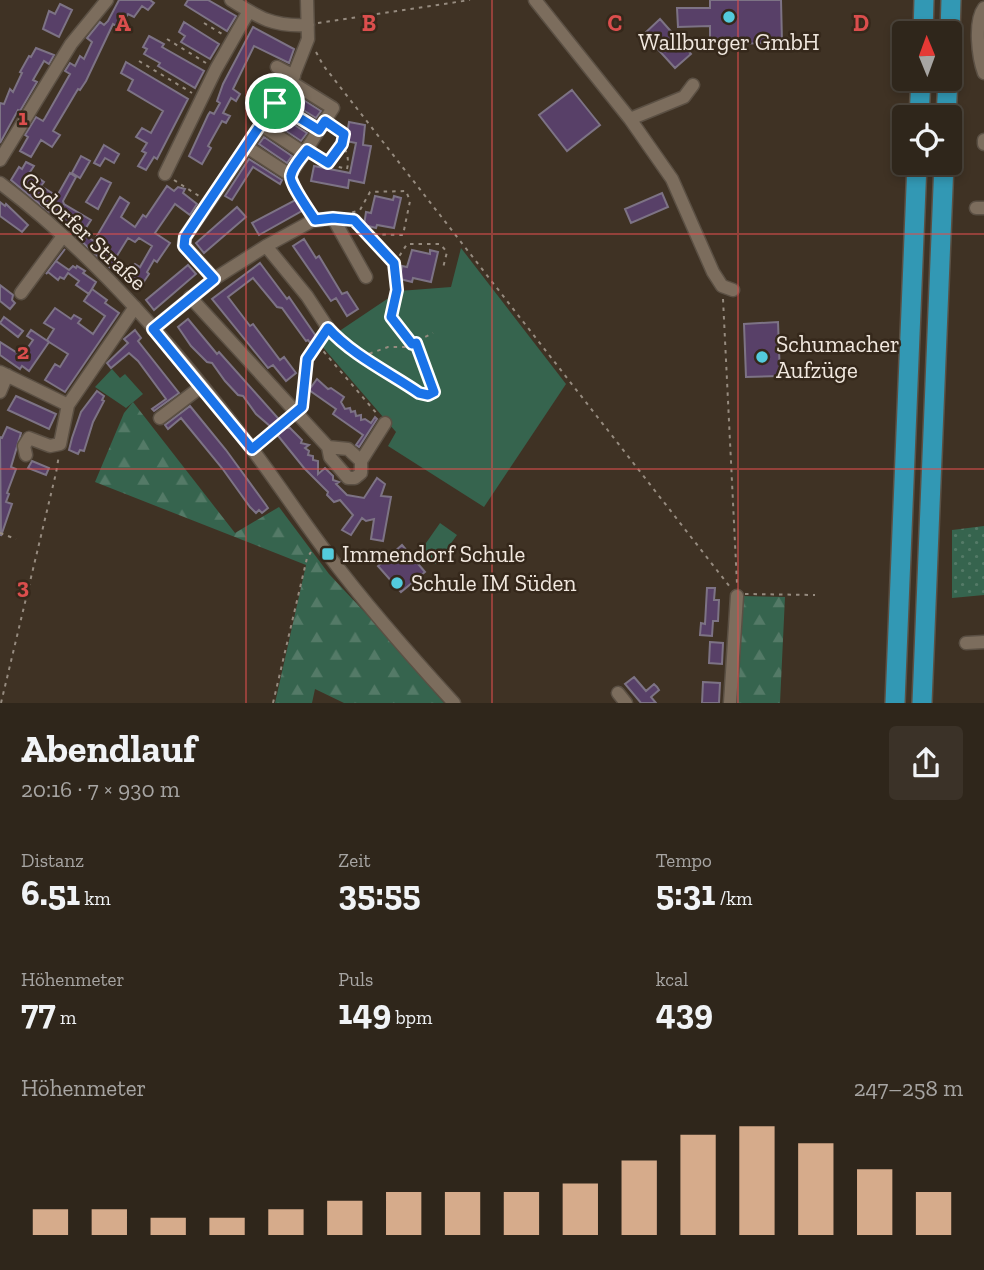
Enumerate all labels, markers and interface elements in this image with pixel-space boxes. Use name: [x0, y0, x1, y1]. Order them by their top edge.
text: A: [115, 9, 131, 37]
text: B: [362, 9, 376, 37]
text: C: [608, 9, 622, 37]
marker: Wallburger GmbH: [721, 9, 737, 25]
text: D: [853, 9, 869, 37]
north arrow: [892, 21, 962, 91]
map controls: [892, 21, 962, 175]
place label: Wallburger GmbH: [638, 28, 820, 56]
pin: [245, 73, 305, 133]
icon: arrive: [256, 84, 294, 122]
text: 1: [18, 103, 28, 131]
button: locate: [892, 105, 962, 175]
street label: Godorfer Straße: [15, 166, 153, 296]
place label: Schumacher Aufzüge: [776, 330, 900, 384]
text: 2: [17, 337, 29, 365]
marker: Schumacher Aufzüge: [754, 349, 770, 365]
place label: Immendorf Schule: [342, 540, 525, 568]
marker: Immendorf Schule: [320, 546, 336, 562]
place label: Schule IM Süden: [411, 569, 577, 597]
text: 3: [17, 572, 29, 600]
marker: Schule IM Süden: [389, 575, 405, 591]
text: Abendlauf: [21, 726, 196, 772]
button: share: [889, 726, 963, 800]
text: 20:16 · 7 × 930 m: [21, 775, 180, 803]
text: Distanz: [21, 849, 84, 872]
text: Zeit: [338, 849, 371, 872]
text: Tempo: [656, 849, 712, 872]
text: 6.51: [21, 872, 80, 914]
text: 35:55: [338, 872, 420, 914]
text: 5:31: [656, 872, 715, 914]
text: km: [80, 887, 111, 910]
text: /km: [715, 887, 752, 910]
text: Höhenmeter: [21, 968, 124, 991]
text: Puls: [338, 968, 373, 991]
text: kcal: [656, 968, 688, 991]
text: 77: [21, 991, 56, 1033]
text: 149: [338, 991, 391, 1033]
text: 439: [656, 991, 713, 1033]
text: m: [56, 1006, 76, 1029]
text: bpm: [391, 1006, 432, 1029]
text: Höhenmeter: [21, 1074, 146, 1102]
text: 247–258 m: [854, 1074, 963, 1102]

